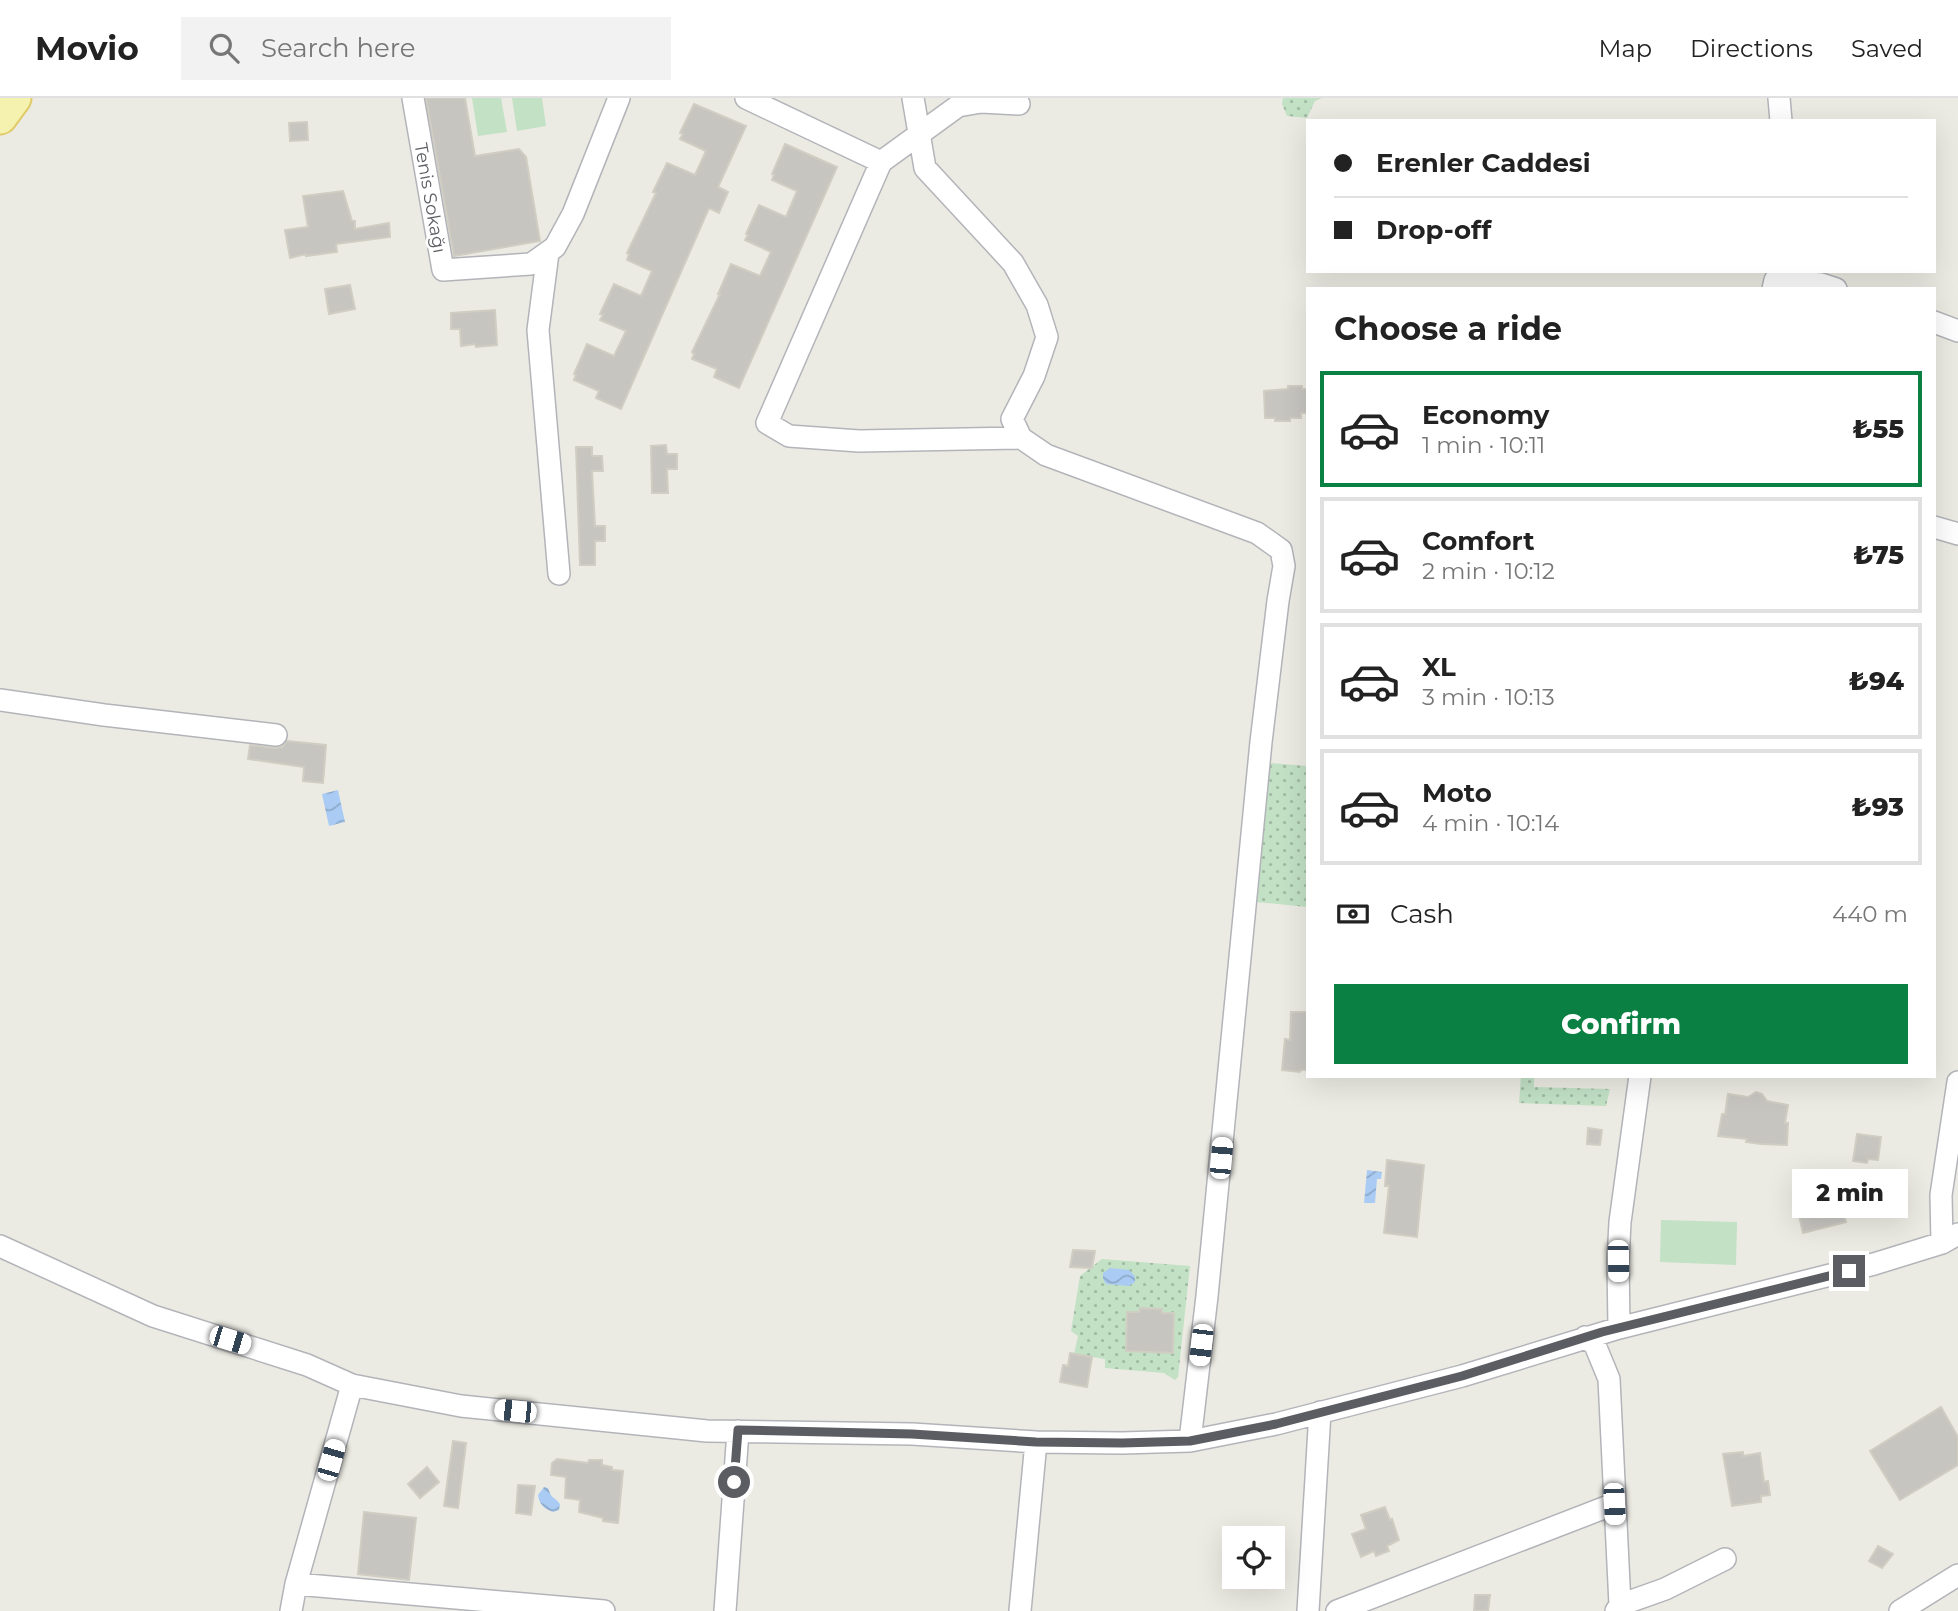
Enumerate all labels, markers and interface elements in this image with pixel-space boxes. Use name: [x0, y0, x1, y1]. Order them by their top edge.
search box: [181, 17, 671, 80]
text: Movio: [35, 28, 139, 68]
icon: search: [205, 29, 243, 67]
text: Search here: [261, 32, 416, 64]
text: Map: [1599, 34, 1652, 63]
text: Directions: [1690, 34, 1813, 63]
text: Saved: [1851, 34, 1923, 63]
street label: Tenis Sokağı: [409, 141, 451, 255]
text: Erenler Caddesi: [1376, 147, 1591, 179]
text: Drop-off: [1376, 214, 1491, 246]
text: Choose a ride: [1334, 309, 1562, 348]
icon: car: [1338, 398, 1401, 461]
text: Economy: [1422, 399, 1549, 431]
text: ₺55: [1852, 413, 1904, 445]
text: 1 min · 10:11: [1422, 431, 1545, 459]
icon: car: [1338, 524, 1401, 587]
text: Comfort: [1422, 525, 1534, 557]
text: ₺75: [1853, 539, 1904, 571]
text: 2 min · 10:12: [1422, 557, 1555, 585]
icon: car: [1338, 650, 1401, 713]
text: XL: [1422, 651, 1456, 683]
text: ₺94: [1849, 665, 1904, 697]
text: 3 min · 10:13: [1422, 683, 1555, 711]
icon: car: [1338, 776, 1401, 839]
text: Moto: [1422, 777, 1492, 809]
text: ₺93: [1852, 791, 1904, 823]
text: 4 min · 10:14: [1422, 809, 1559, 837]
icon: cash: [1334, 895, 1372, 933]
text: Cash: [1390, 898, 1454, 930]
text: 440 m: [1832, 900, 1908, 928]
button: Confirm: [1334, 984, 1908, 1064]
car: [1209, 1136, 1234, 1180]
callout: 2 min: [1791, 1170, 1907, 1218]
text: 2 min: [1816, 1179, 1884, 1207]
car: [1608, 1240, 1629, 1282]
route end: [1833, 1255, 1865, 1287]
car: [1189, 1323, 1214, 1367]
car: [207, 1324, 254, 1356]
car: [494, 1398, 537, 1424]
car: [316, 1437, 347, 1483]
route start: [718, 1466, 750, 1498]
car: [1603, 1482, 1626, 1526]
map controls: [1222, 1526, 1285, 1589]
button: locate: [1222, 1526, 1285, 1589]

